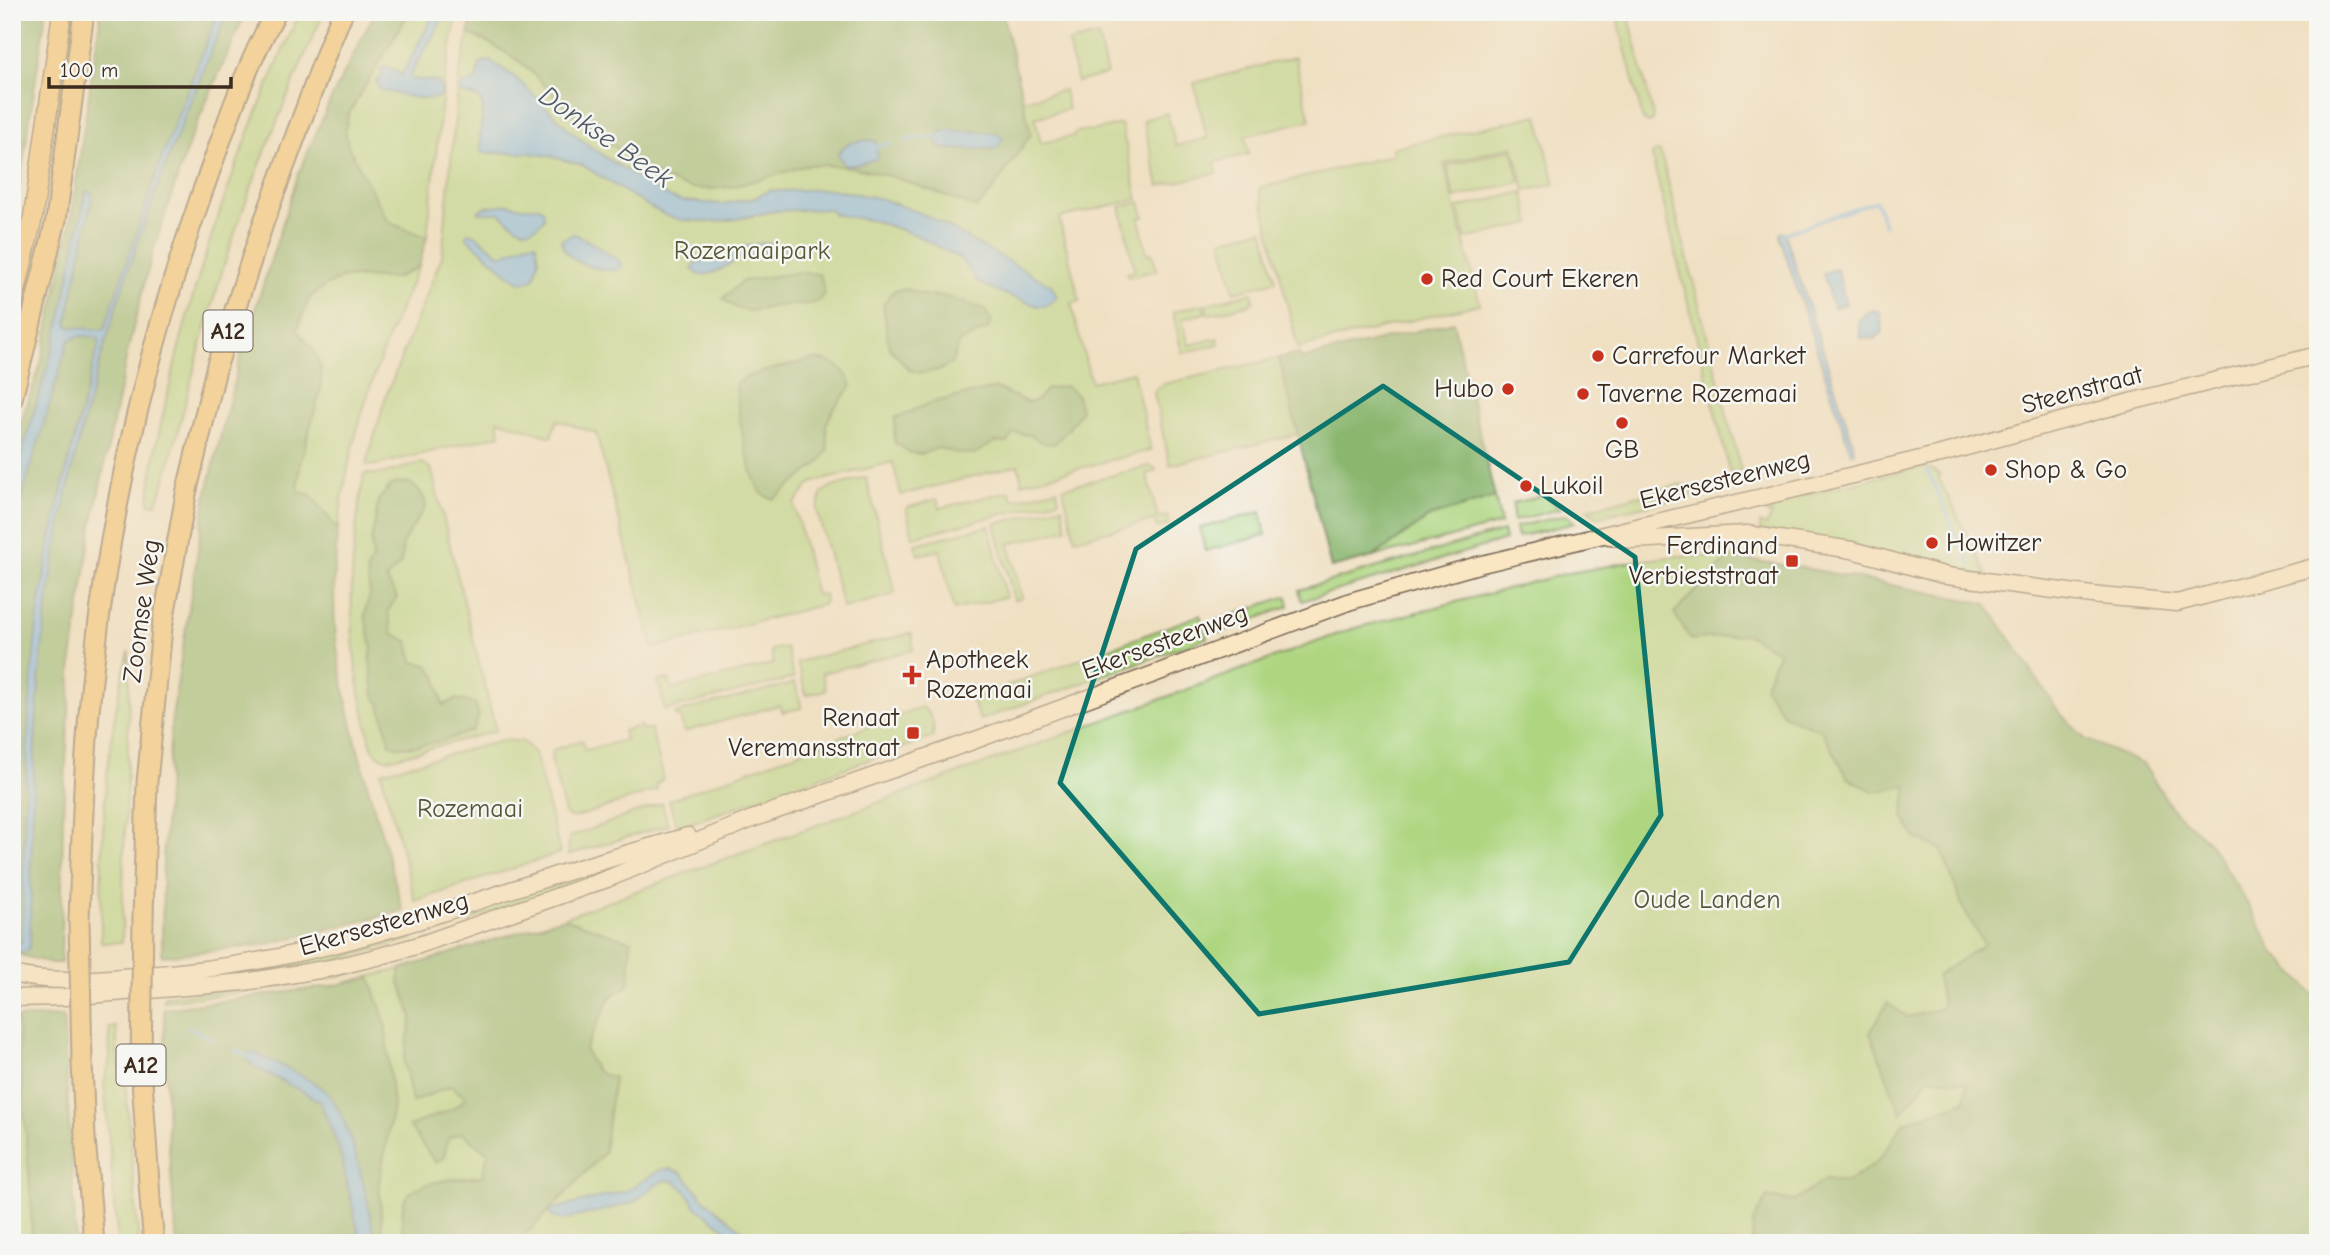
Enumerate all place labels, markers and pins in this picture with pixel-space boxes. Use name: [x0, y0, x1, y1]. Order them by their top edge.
place label: Red Court Ekeren: [1441, 264, 1639, 294]
marker: Red Court Ekeren: [1419, 271, 1435, 287]
place label: Carrefour Market: [1612, 341, 1807, 371]
marker: Carrefour Market: [1590, 348, 1606, 364]
place label: Hubo: [1434, 374, 1494, 404]
place label: Taverne Rozemaai: [1597, 379, 1798, 409]
marker: Hubo: [1500, 381, 1516, 397]
marker: Taverne Rozemaai: [1575, 386, 1591, 402]
marker: GB: [1614, 415, 1630, 431]
place label: GB: [1605, 435, 1639, 465]
place label: Shop & Go: [2005, 455, 2127, 485]
marker: Shop & Go: [1983, 462, 1999, 478]
place label: Lukoil: [1540, 471, 1603, 501]
marker: Lukoil: [1518, 478, 1534, 494]
place label: Howitzer: [1946, 528, 2042, 558]
place label: Ferdinand Verbieststraat: [1629, 531, 1780, 591]
marker: Howitzer: [1924, 535, 1940, 551]
marker: Ferdinand Verbieststraat: [1784, 553, 1800, 569]
place label: Apotheek Rozemaai: [926, 645, 1032, 705]
marker: Apotheek Rozemaai: [904, 667, 920, 683]
place label: Renaat Veremansstraat: [728, 703, 901, 763]
marker: Renaat Veremansstraat: [905, 725, 921, 741]

